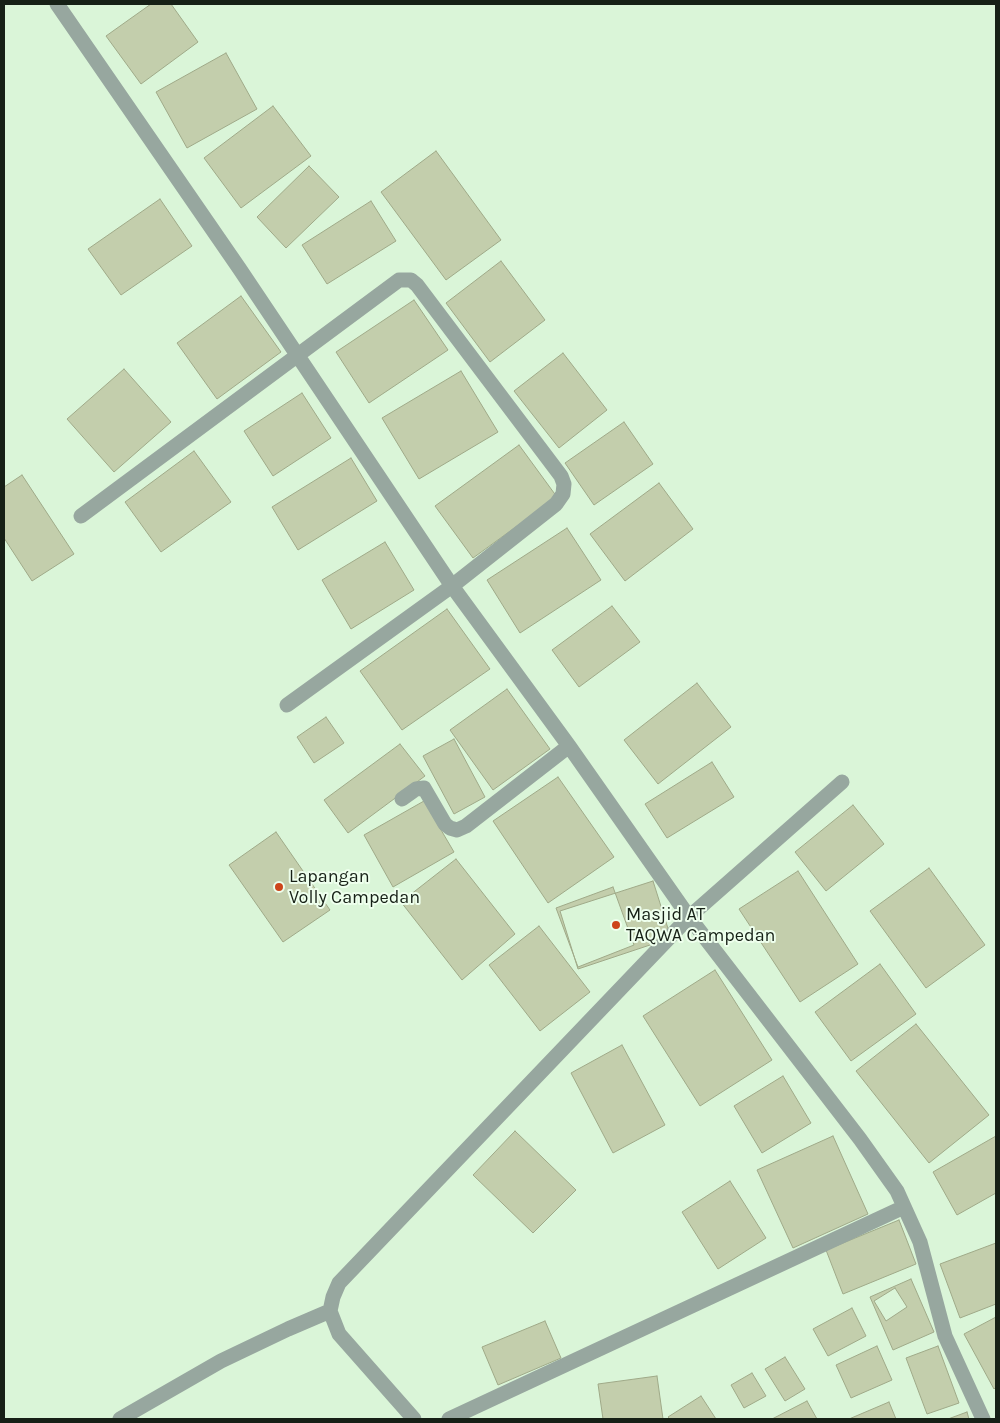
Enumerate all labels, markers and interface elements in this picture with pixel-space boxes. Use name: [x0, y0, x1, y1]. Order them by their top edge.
place label: Lapangan Volly Campedan: [289, 866, 420, 909]
marker: Lapangan Volly Campedan: [273, 881, 285, 893]
place label: Masjid AT TAQWA Campedan: [626, 904, 775, 946]
marker: Masjid AT TAQWA Campedan: [610, 919, 622, 931]

